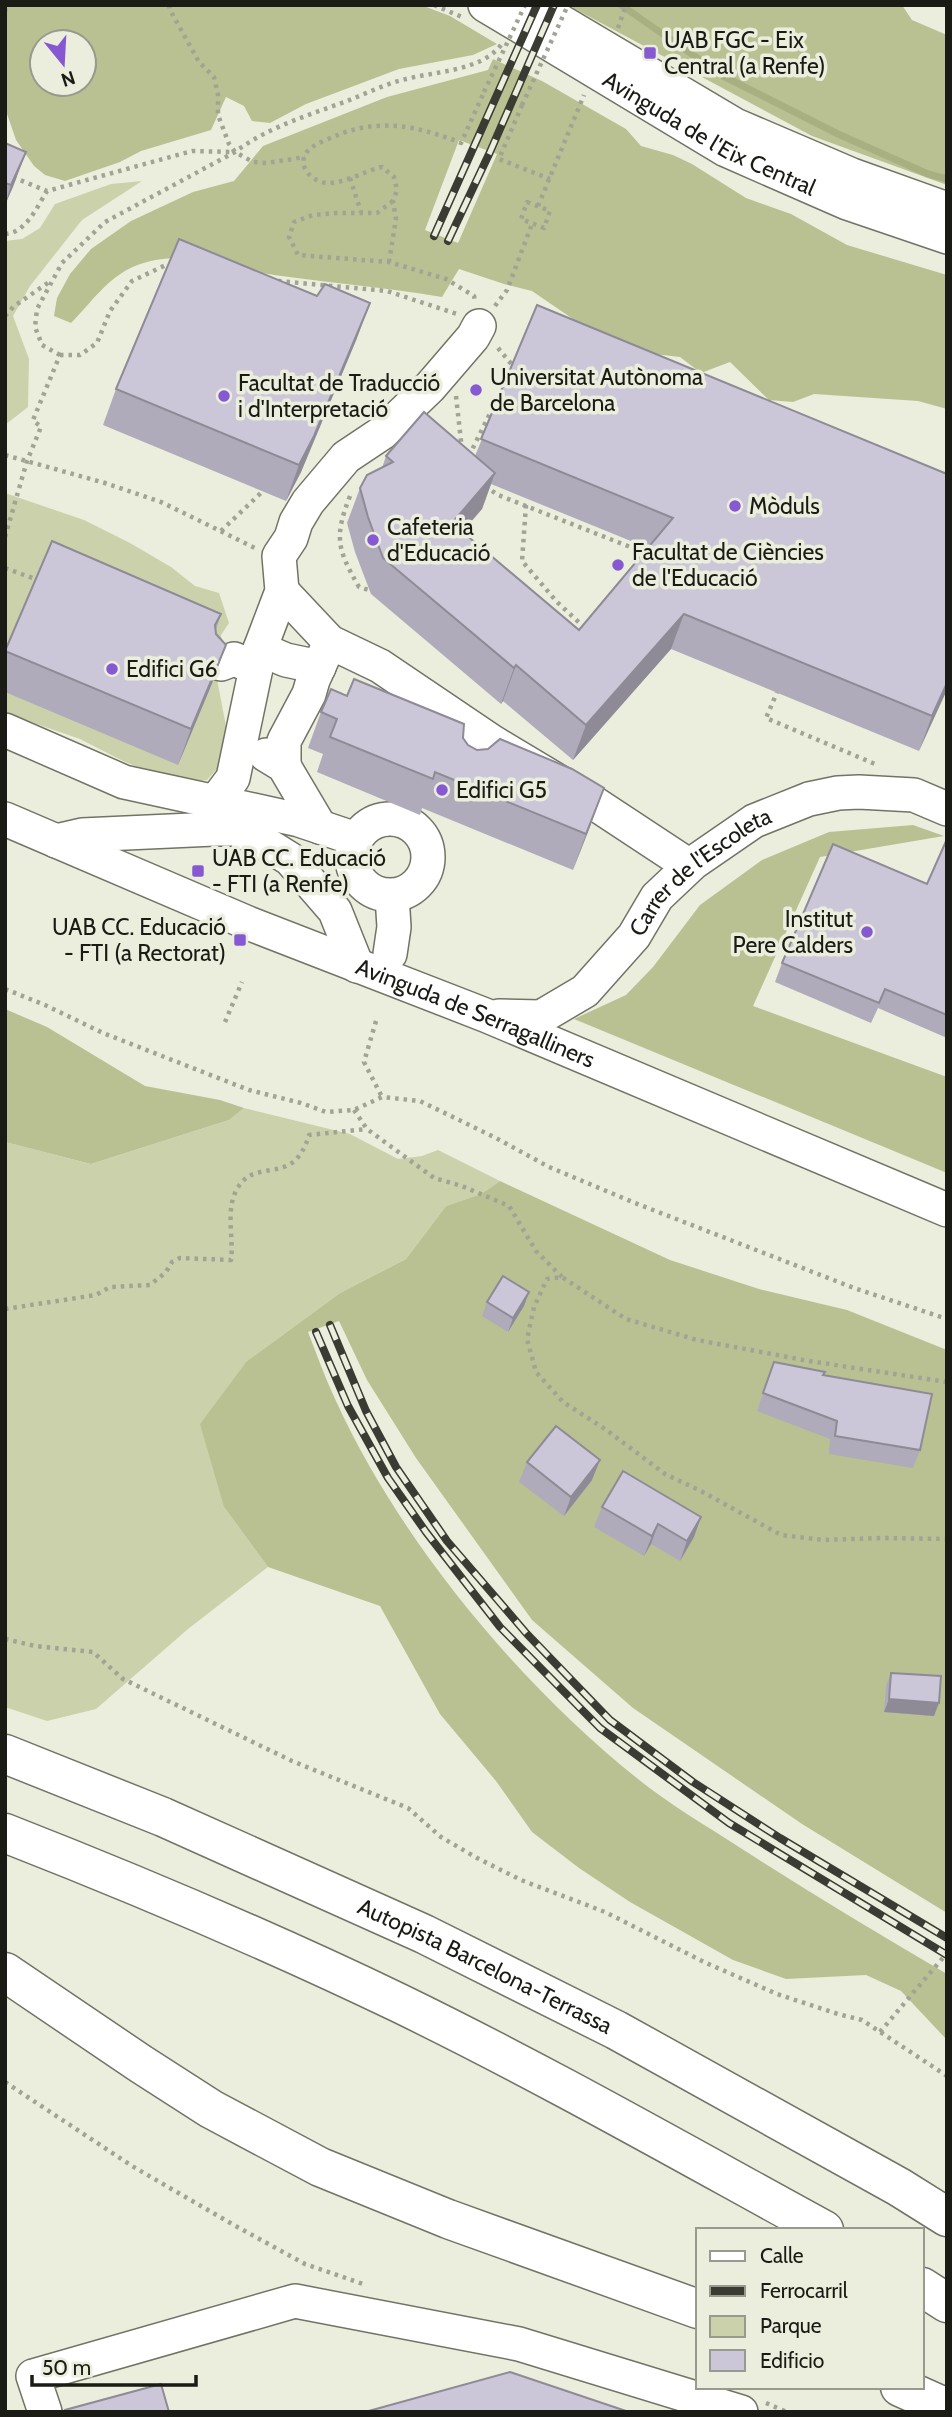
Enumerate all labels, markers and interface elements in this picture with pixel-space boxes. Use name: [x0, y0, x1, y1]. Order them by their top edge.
place label: UAB FGC - Eix Central (a Renfe): [664, 26, 825, 80]
north arrow: [28, 28, 98, 98]
marker: UAB FGC - Eix Central (a Renfe): [642, 45, 658, 61]
street label: Avinguda de l'Eix Central: [598, 65, 821, 202]
text: N: [58, 66, 78, 92]
place label: Universitat Autònoma de Barcelona: [490, 363, 703, 417]
place label: Facultat de Traducció i d'Interpretació: [238, 369, 440, 423]
marker: Universitat Autònoma de Barcelona: [468, 382, 484, 398]
marker: Facultat de Traducció i d'Interpretació: [216, 388, 232, 404]
place label: Mòduls: [749, 492, 820, 520]
marker: Mòduls: [727, 498, 743, 514]
place label: Cafeteria d'Educació: [387, 513, 490, 567]
marker: Cafeteria d'Educació: [365, 532, 381, 548]
place label: Facultat de Ciències de l'Educació: [632, 538, 824, 592]
marker: Facultat de Ciències de l'Educació: [610, 557, 626, 573]
place label: Edifici G6: [126, 655, 218, 683]
marker: Edifici G6: [104, 661, 120, 677]
place label: Edifici G5: [456, 776, 547, 804]
marker: Edifici G5: [434, 782, 450, 798]
street label: Carrer de l'Escoleta: [623, 802, 775, 941]
place label: UAB CC. Educació - FTI (a Renfe): [212, 844, 386, 898]
marker: UAB CC. Educació - FTI (a Renfe): [190, 863, 206, 879]
place label: Institut Pere Calders: [733, 905, 853, 959]
place label: UAB CC. Educació - FTI (a Rectorat): [52, 913, 226, 967]
marker: Institut Pere Calders: [859, 924, 875, 940]
marker: UAB CC. Educació - FTI (a Rectorat): [232, 932, 248, 948]
street label: Avinguda de Serragalliners: [352, 952, 599, 1074]
street label: Autopista Barcelona-Terrassa: [353, 1892, 617, 2040]
legend: [696, 2228, 924, 2389]
text: Calle: [760, 2243, 804, 2268]
text: Ferrocarril: [760, 2278, 848, 2303]
text: Parque: [760, 2313, 822, 2338]
scale bar: [32, 2344, 196, 2388]
text: Edificio: [760, 2348, 824, 2373]
text: 50 m: [42, 2355, 91, 2380]

